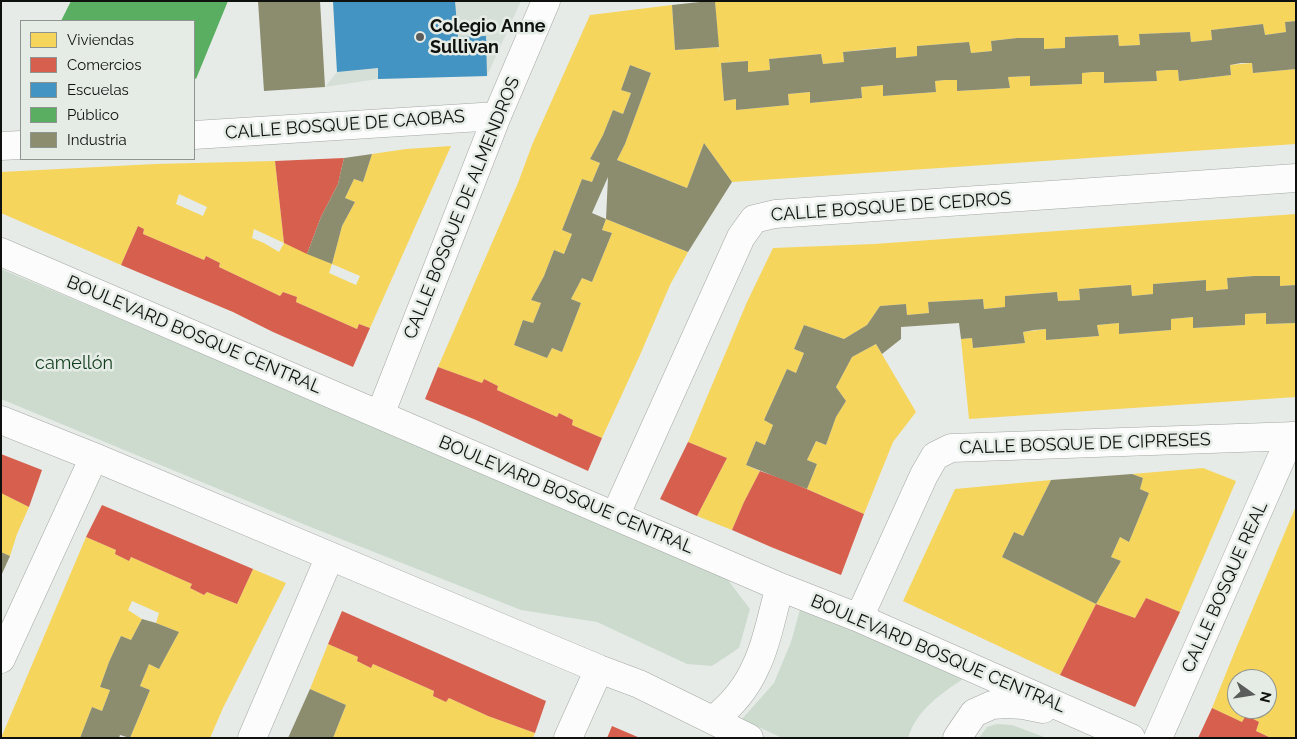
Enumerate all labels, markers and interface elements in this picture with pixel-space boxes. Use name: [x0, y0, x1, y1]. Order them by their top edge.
place label: Colegio Anne Sullivan: [430, 16, 546, 58]
legend: [20, 20, 195, 160]
text: Viviendas: [67, 31, 134, 49]
marker: Colegio Anne Sullivan: [414, 31, 426, 43]
text: Comercios: [67, 56, 142, 74]
street label: CALLE BOSQUE DE ALMENDROS: [399, 74, 525, 342]
text: Escuelas: [67, 81, 129, 99]
text: Público: [67, 106, 119, 124]
street label: CALLE BOSQUE DE CAOBAS: [224, 106, 466, 144]
text: Industria: [67, 131, 127, 149]
street label: CALLE BOSQUE DE CEDROS: [770, 188, 1012, 226]
street label: BOULEVARD BOSQUE CENTRAL: [63, 271, 325, 399]
park label: camellón: [35, 353, 113, 375]
street label: CALLE BOSQUE DE CIPRESES: [959, 429, 1211, 459]
street label: BOULEVARD BOSQUE CENTRAL: [435, 431, 697, 559]
street label: CALLE BOSQUE REAL: [1177, 498, 1273, 676]
street label: BOULEVARD BOSQUE CENTRAL: [807, 590, 1069, 718]
north arrow: [1227, 669, 1277, 719]
text: N: [1257, 690, 1275, 704]

